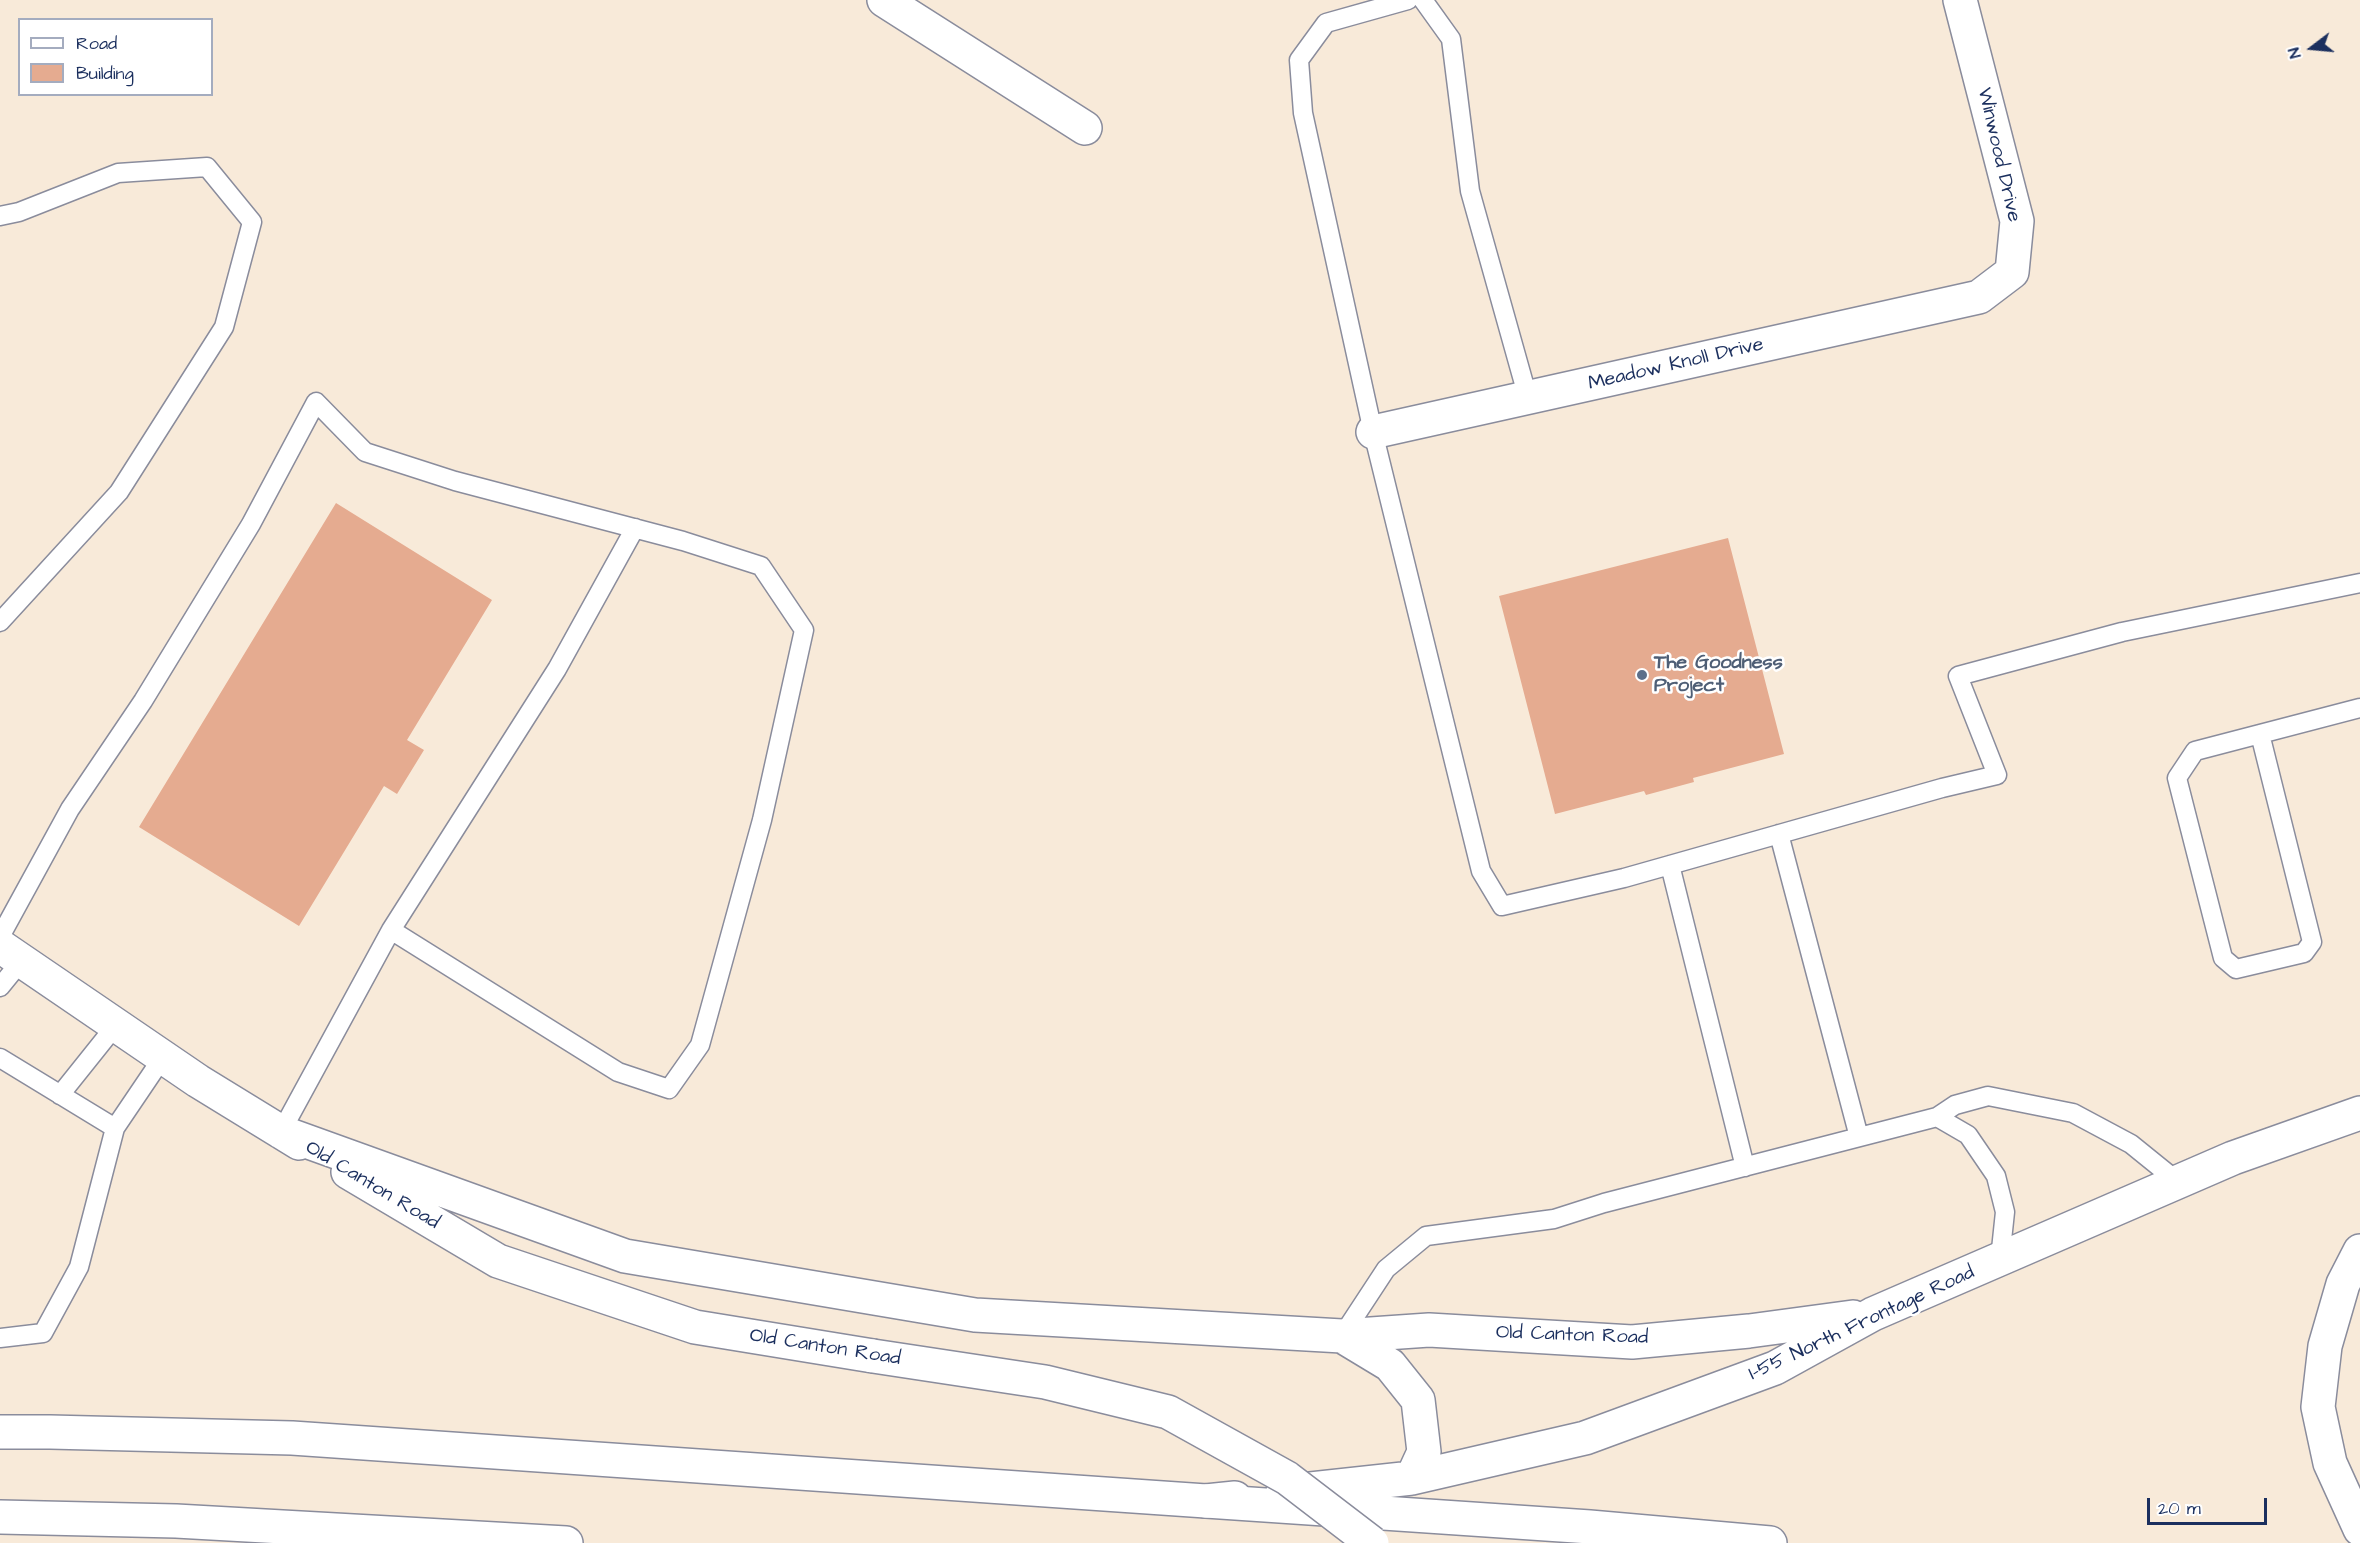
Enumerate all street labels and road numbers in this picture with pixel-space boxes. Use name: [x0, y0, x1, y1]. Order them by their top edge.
street label: Winwood Drive: [1971, 86, 2025, 224]
street label: Meadow Knoll Drive: [1586, 333, 1766, 397]
street label: Old Canton Road: [300, 1136, 444, 1236]
street label: I-55 North Frontage Road: [1746, 1261, 1978, 1387]
street label: Old Canton Road: [1495, 1321, 1649, 1351]
street label: Old Canton Road: [748, 1324, 902, 1372]

